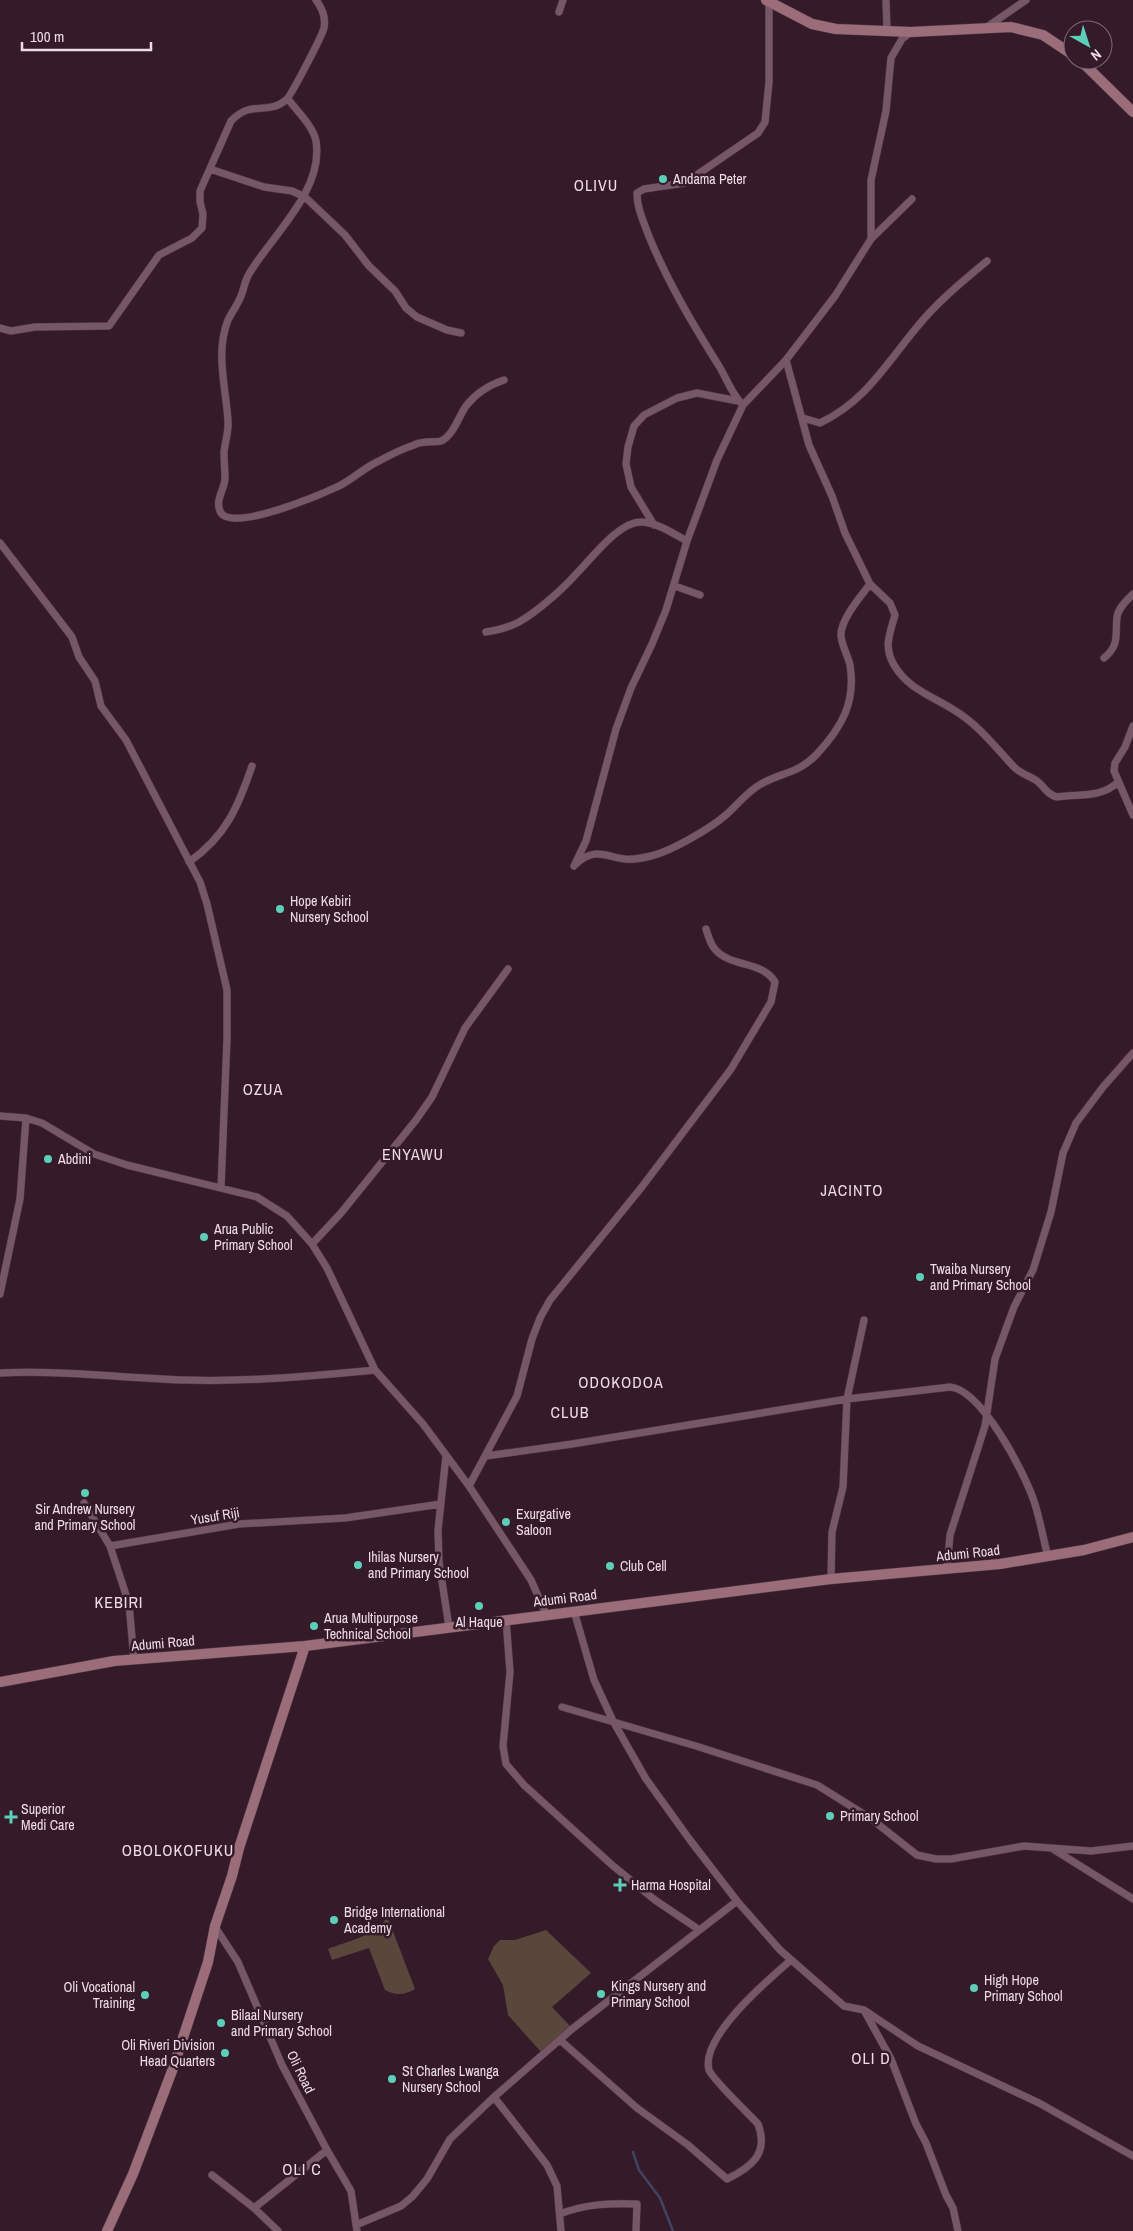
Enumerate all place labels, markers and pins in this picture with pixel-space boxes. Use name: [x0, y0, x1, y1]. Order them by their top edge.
place label: Andama Peter: [672, 170, 747, 188]
marker: Andama Peter: [657, 173, 669, 185]
place label: Hope Kebiri Nursery School: [290, 892, 368, 926]
marker: Hope Kebiri Nursery School: [274, 903, 286, 915]
place label: Abdini: [57, 1150, 91, 1168]
marker: Abdini: [42, 1153, 54, 1165]
place label: Arua Public Primary School: [213, 1220, 292, 1254]
marker: Arua Public Primary School: [198, 1231, 210, 1243]
place label: Twaiba Nursery and Primary School: [930, 1260, 1031, 1294]
marker: Twaiba Nursery and Primary School: [914, 1271, 926, 1283]
marker: Sir Andrew Nursery and Primary School: [79, 1487, 91, 1499]
place label: Sir Andrew Nursery and Primary School: [35, 1500, 135, 1534]
place label: Exurgative Saloon: [516, 1505, 571, 1539]
marker: Exurgative Saloon: [500, 1516, 512, 1528]
place label: Ihilas Nursery and Primary School: [368, 1548, 469, 1582]
place label: Club Cell: [620, 1557, 667, 1575]
marker: Ihilas Nursery and Primary School: [352, 1559, 364, 1571]
marker: Club Cell: [604, 1560, 616, 1572]
marker: Al Haque: [473, 1600, 485, 1612]
place label: Arua Multipurpose Technical School: [323, 1609, 418, 1643]
place label: Al Haque: [454, 1613, 503, 1631]
marker: Arua Multipurpose Technical School: [308, 1620, 320, 1632]
place label: Superior Medi Care: [21, 1800, 75, 1834]
place label: Primary School: [840, 1807, 918, 1825]
marker: Primary School: [824, 1810, 836, 1822]
marker: Superior Medi Care: [5, 1811, 17, 1823]
place label: Harma Hospital: [631, 1876, 711, 1894]
marker: Harma Hospital: [613, 1878, 627, 1892]
place label: Bridge International Academy: [343, 1903, 445, 1937]
marker: Bridge International Academy: [328, 1914, 340, 1926]
place label: High Hope Primary School: [984, 1971, 1062, 2005]
place label: Kings Nursery and Primary School: [611, 1977, 706, 2011]
place label: Oli Vocational Training: [64, 1978, 136, 2012]
marker: High Hope Primary School: [968, 1982, 980, 1994]
marker: Kings Nursery and Primary School: [595, 1988, 607, 2000]
marker: Oli Vocational Training: [139, 1989, 151, 2001]
place label: Bilaal Nursery and Primary School: [231, 2006, 332, 2040]
marker: Bilaal Nursery and Primary School: [215, 2017, 227, 2029]
place label: Oli Riveri Division Head Quarters: [121, 2036, 215, 2070]
marker: Oli Riveri Division Head Quarters: [219, 2047, 231, 2059]
place label: St Charles Lwanga Nursery School: [402, 2062, 500, 2096]
marker: St Charles Lwanga Nursery School: [386, 2073, 398, 2085]

